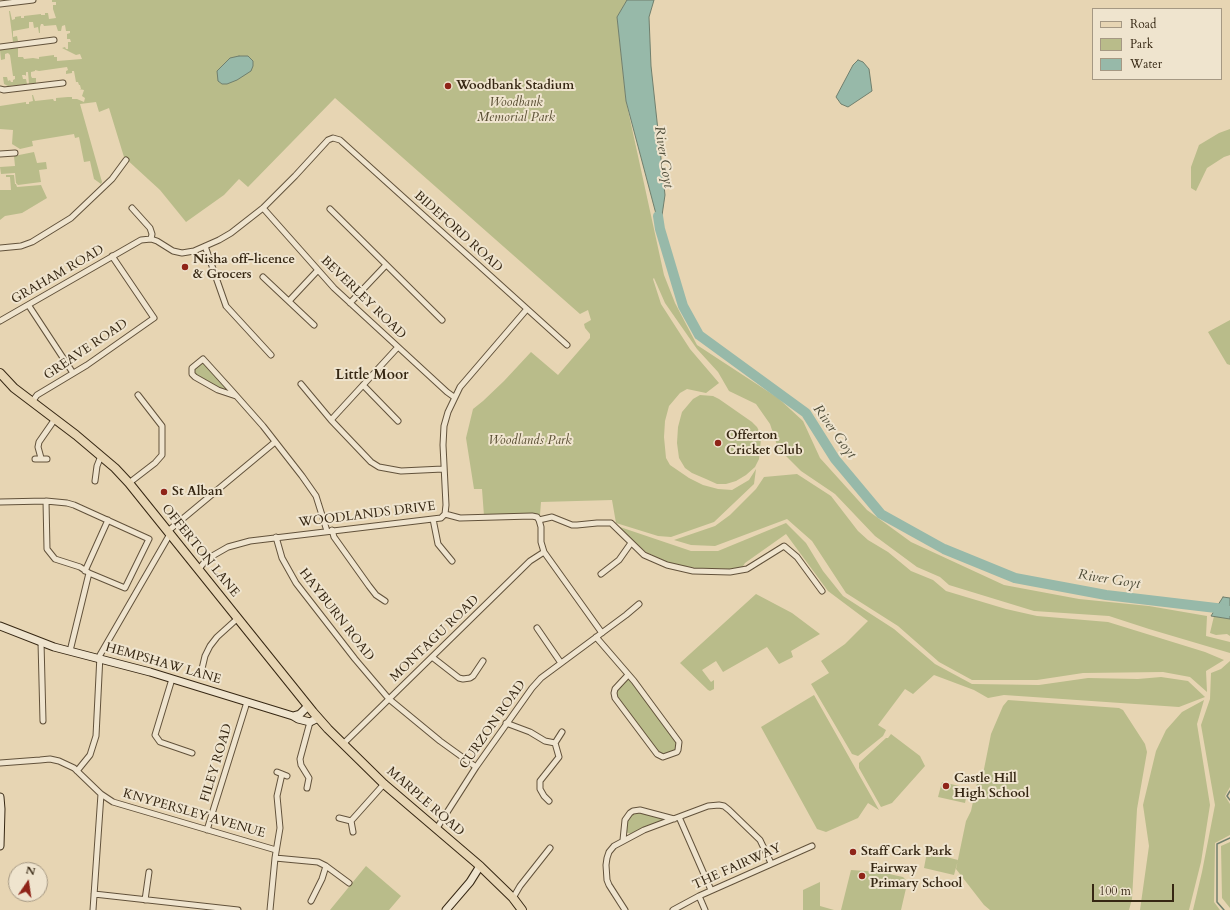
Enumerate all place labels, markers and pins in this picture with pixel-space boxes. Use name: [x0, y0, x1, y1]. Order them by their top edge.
place label: Woodbank Stadium: [456, 78, 574, 94]
marker: Woodbank Stadium: [443, 81, 453, 91]
place label: Nisha off-licence & Grocers: [193, 252, 295, 283]
marker: Nisha off-licence & Grocers: [180, 262, 190, 272]
place label: Offerton Cricket Club: [726, 428, 803, 459]
marker: Offerton Cricket Club: [713, 438, 723, 448]
place label: St Alban: [172, 484, 223, 500]
marker: St Alban: [159, 487, 169, 497]
place label: Castle Hill High School: [954, 771, 1029, 802]
marker: Castle Hill High School: [941, 781, 951, 791]
place label: Staff Cark Park: [861, 844, 952, 860]
marker: Staff Cark Park: [848, 847, 858, 857]
place label: Fairway Primary School: [870, 861, 962, 892]
marker: Fairway Primary School: [857, 871, 867, 881]

